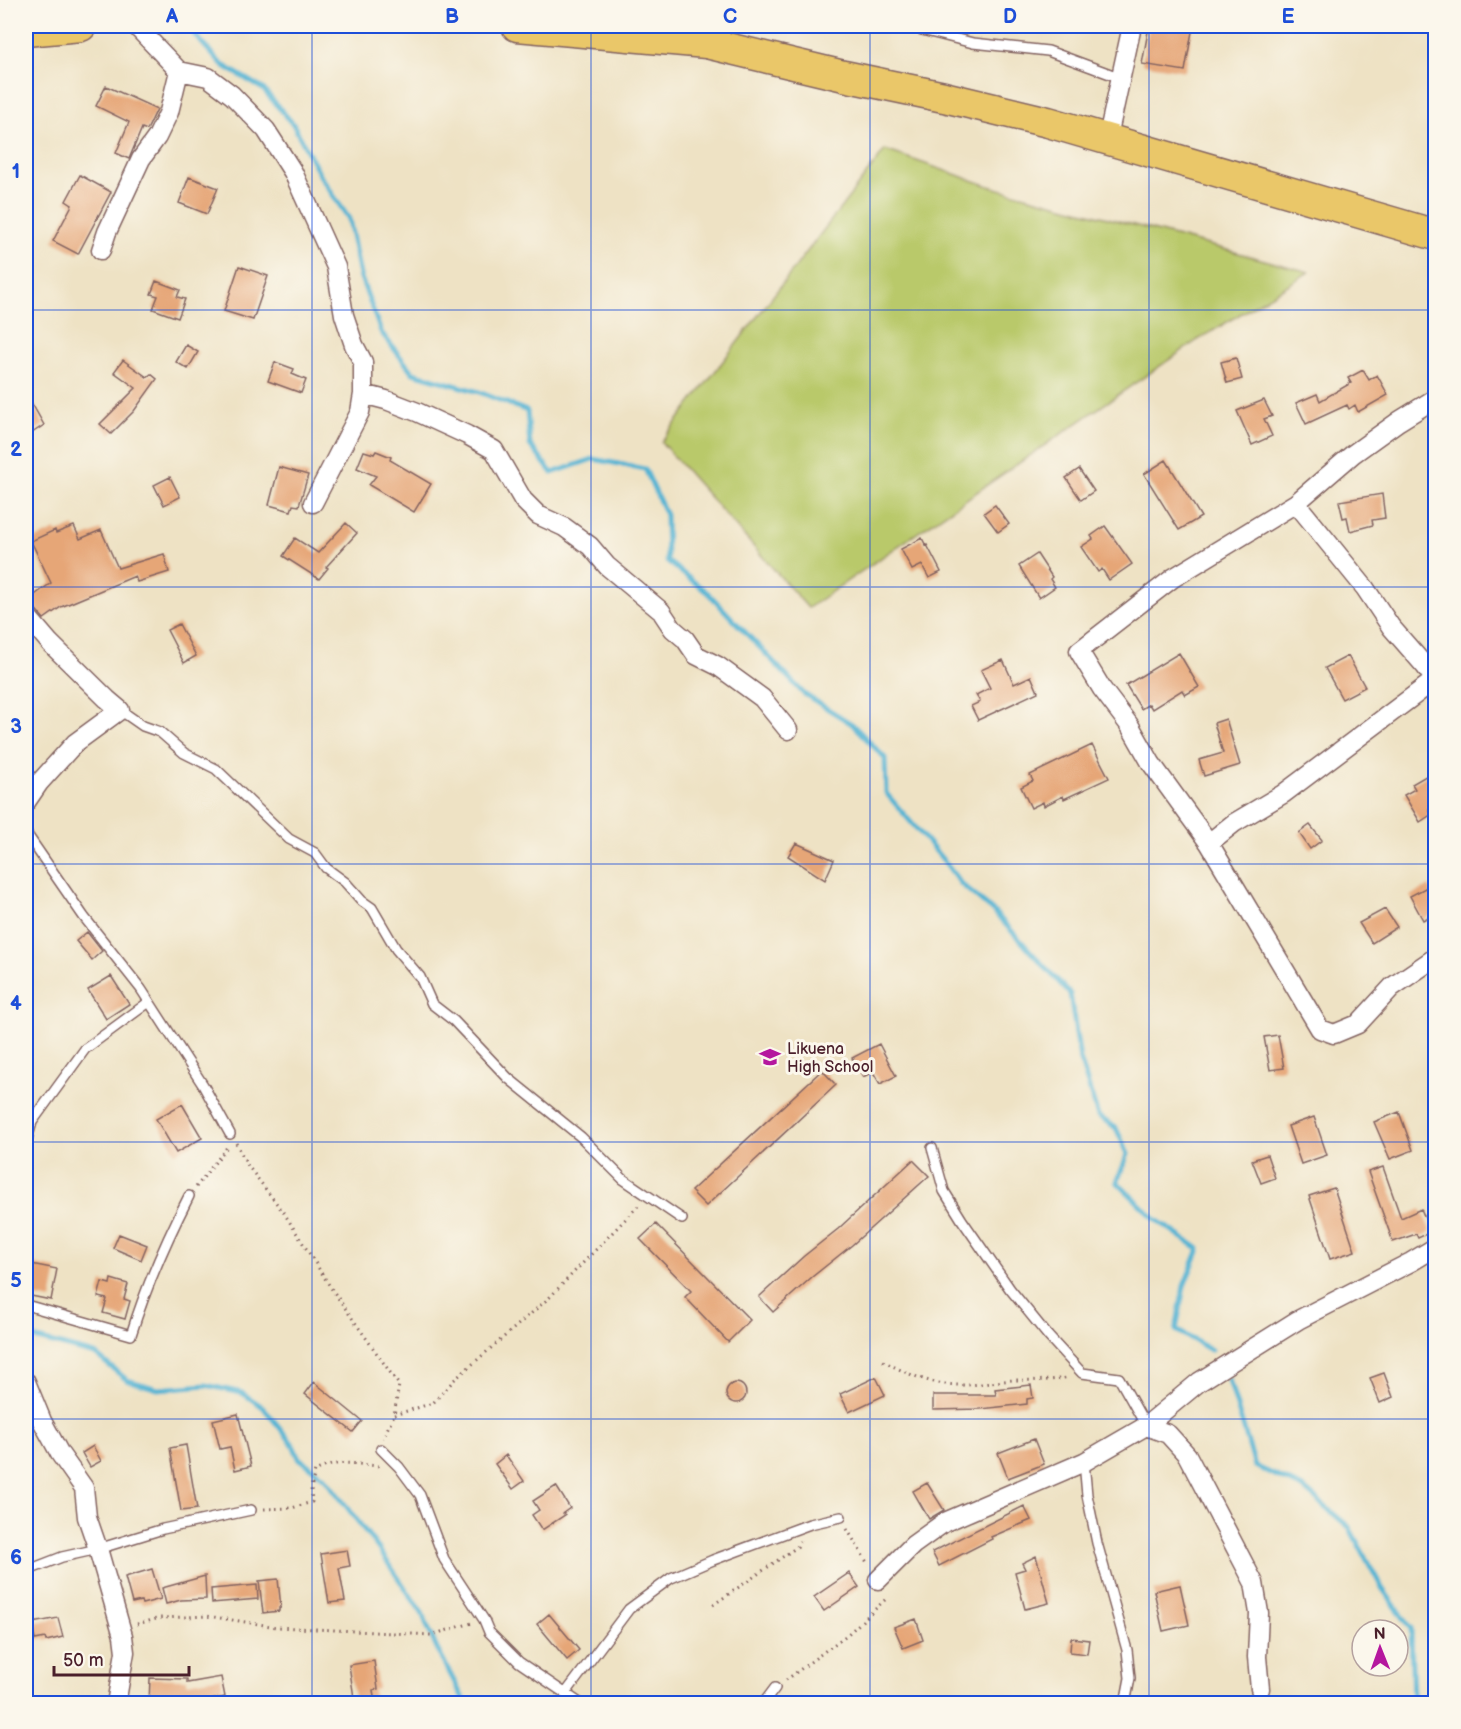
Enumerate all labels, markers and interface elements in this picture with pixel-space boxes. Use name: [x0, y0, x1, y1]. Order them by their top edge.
text: A: [165, 5, 179, 29]
text: B: [445, 5, 459, 29]
text: C: [723, 5, 737, 29]
text: D: [1003, 5, 1017, 29]
text: E: [1282, 5, 1295, 29]
text: 1: [12, 160, 20, 184]
text: 2: [10, 438, 22, 462]
text: 3: [10, 715, 22, 739]
text: 4: [10, 992, 22, 1016]
place label: Likuena High School: [787, 1040, 873, 1077]
school or university icon: Likuena High School: [758, 1045, 782, 1069]
text: 5: [10, 1269, 22, 1293]
text: 6: [10, 1546, 22, 1570]
north arrow: [1350, 1618, 1410, 1678]
text: N: [1374, 1625, 1386, 1644]
scale bar: [54, 1639, 189, 1677]
text: 50 m: [63, 1650, 104, 1671]

